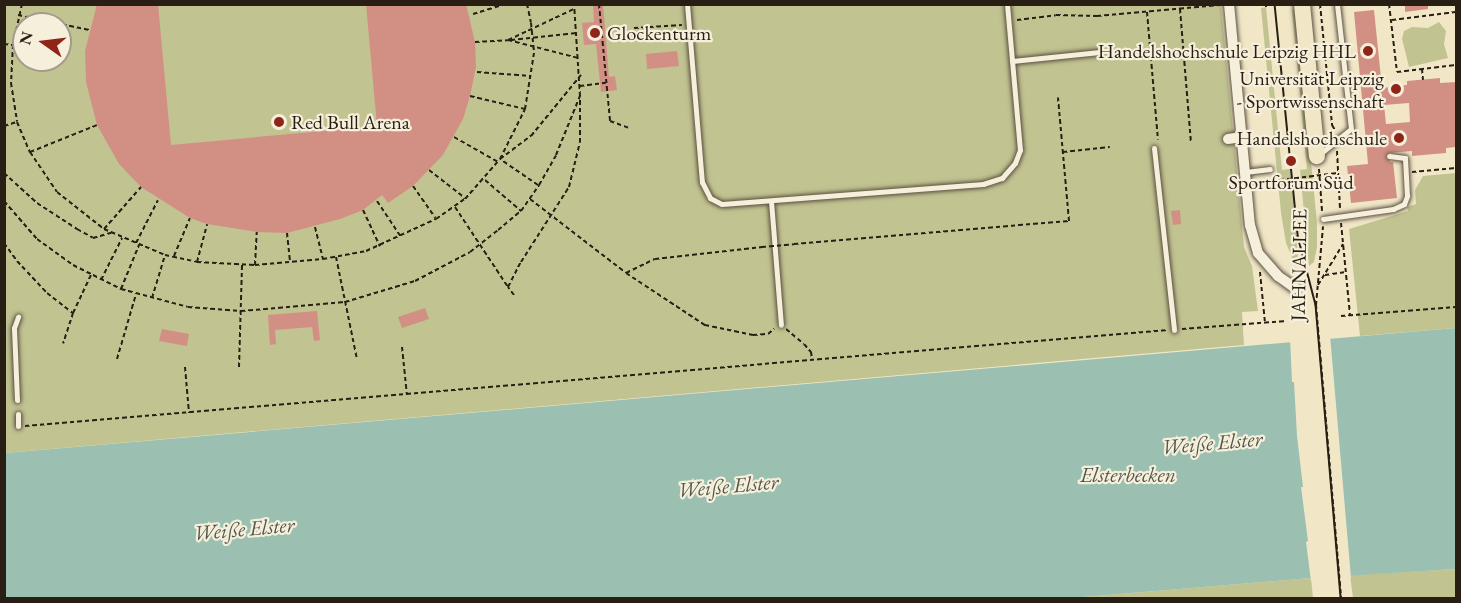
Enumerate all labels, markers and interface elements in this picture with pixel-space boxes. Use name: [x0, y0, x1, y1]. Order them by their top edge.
north arrow: [12, 12, 72, 72]
place label: Glockenturm: [607, 21, 711, 45]
marker: Glockenturm: [588, 26, 602, 40]
text: N: [14, 29, 38, 47]
place label: Handelshochschule Leipzig HHL: [1098, 39, 1356, 63]
marker: Handelshochschule Leipzig HHL: [1361, 44, 1375, 58]
place label: Universität Leipzig - Sportwissenschaft: [1237, 66, 1384, 113]
marker: Universität Leipzig - Sportwissenschaft: [1389, 82, 1403, 96]
place label: Red Bull Arena: [291, 110, 410, 134]
marker: Red Bull Arena: [272, 115, 286, 129]
place label: Handelshochschule: [1236, 126, 1387, 150]
marker: Handelshochschule: [1392, 131, 1406, 145]
marker: Sportforum Süd: [1284, 154, 1298, 168]
place label: Sportforum Süd: [1228, 170, 1354, 194]
street label: JAHNALLEE: [1286, 209, 1312, 321]
water label: Weiße Elster: [1161, 426, 1263, 460]
water label: Elsterbecken: [1080, 462, 1176, 488]
water label: Weiße Elster: [677, 469, 779, 503]
water label: Weiße Elster: [193, 512, 295, 546]

